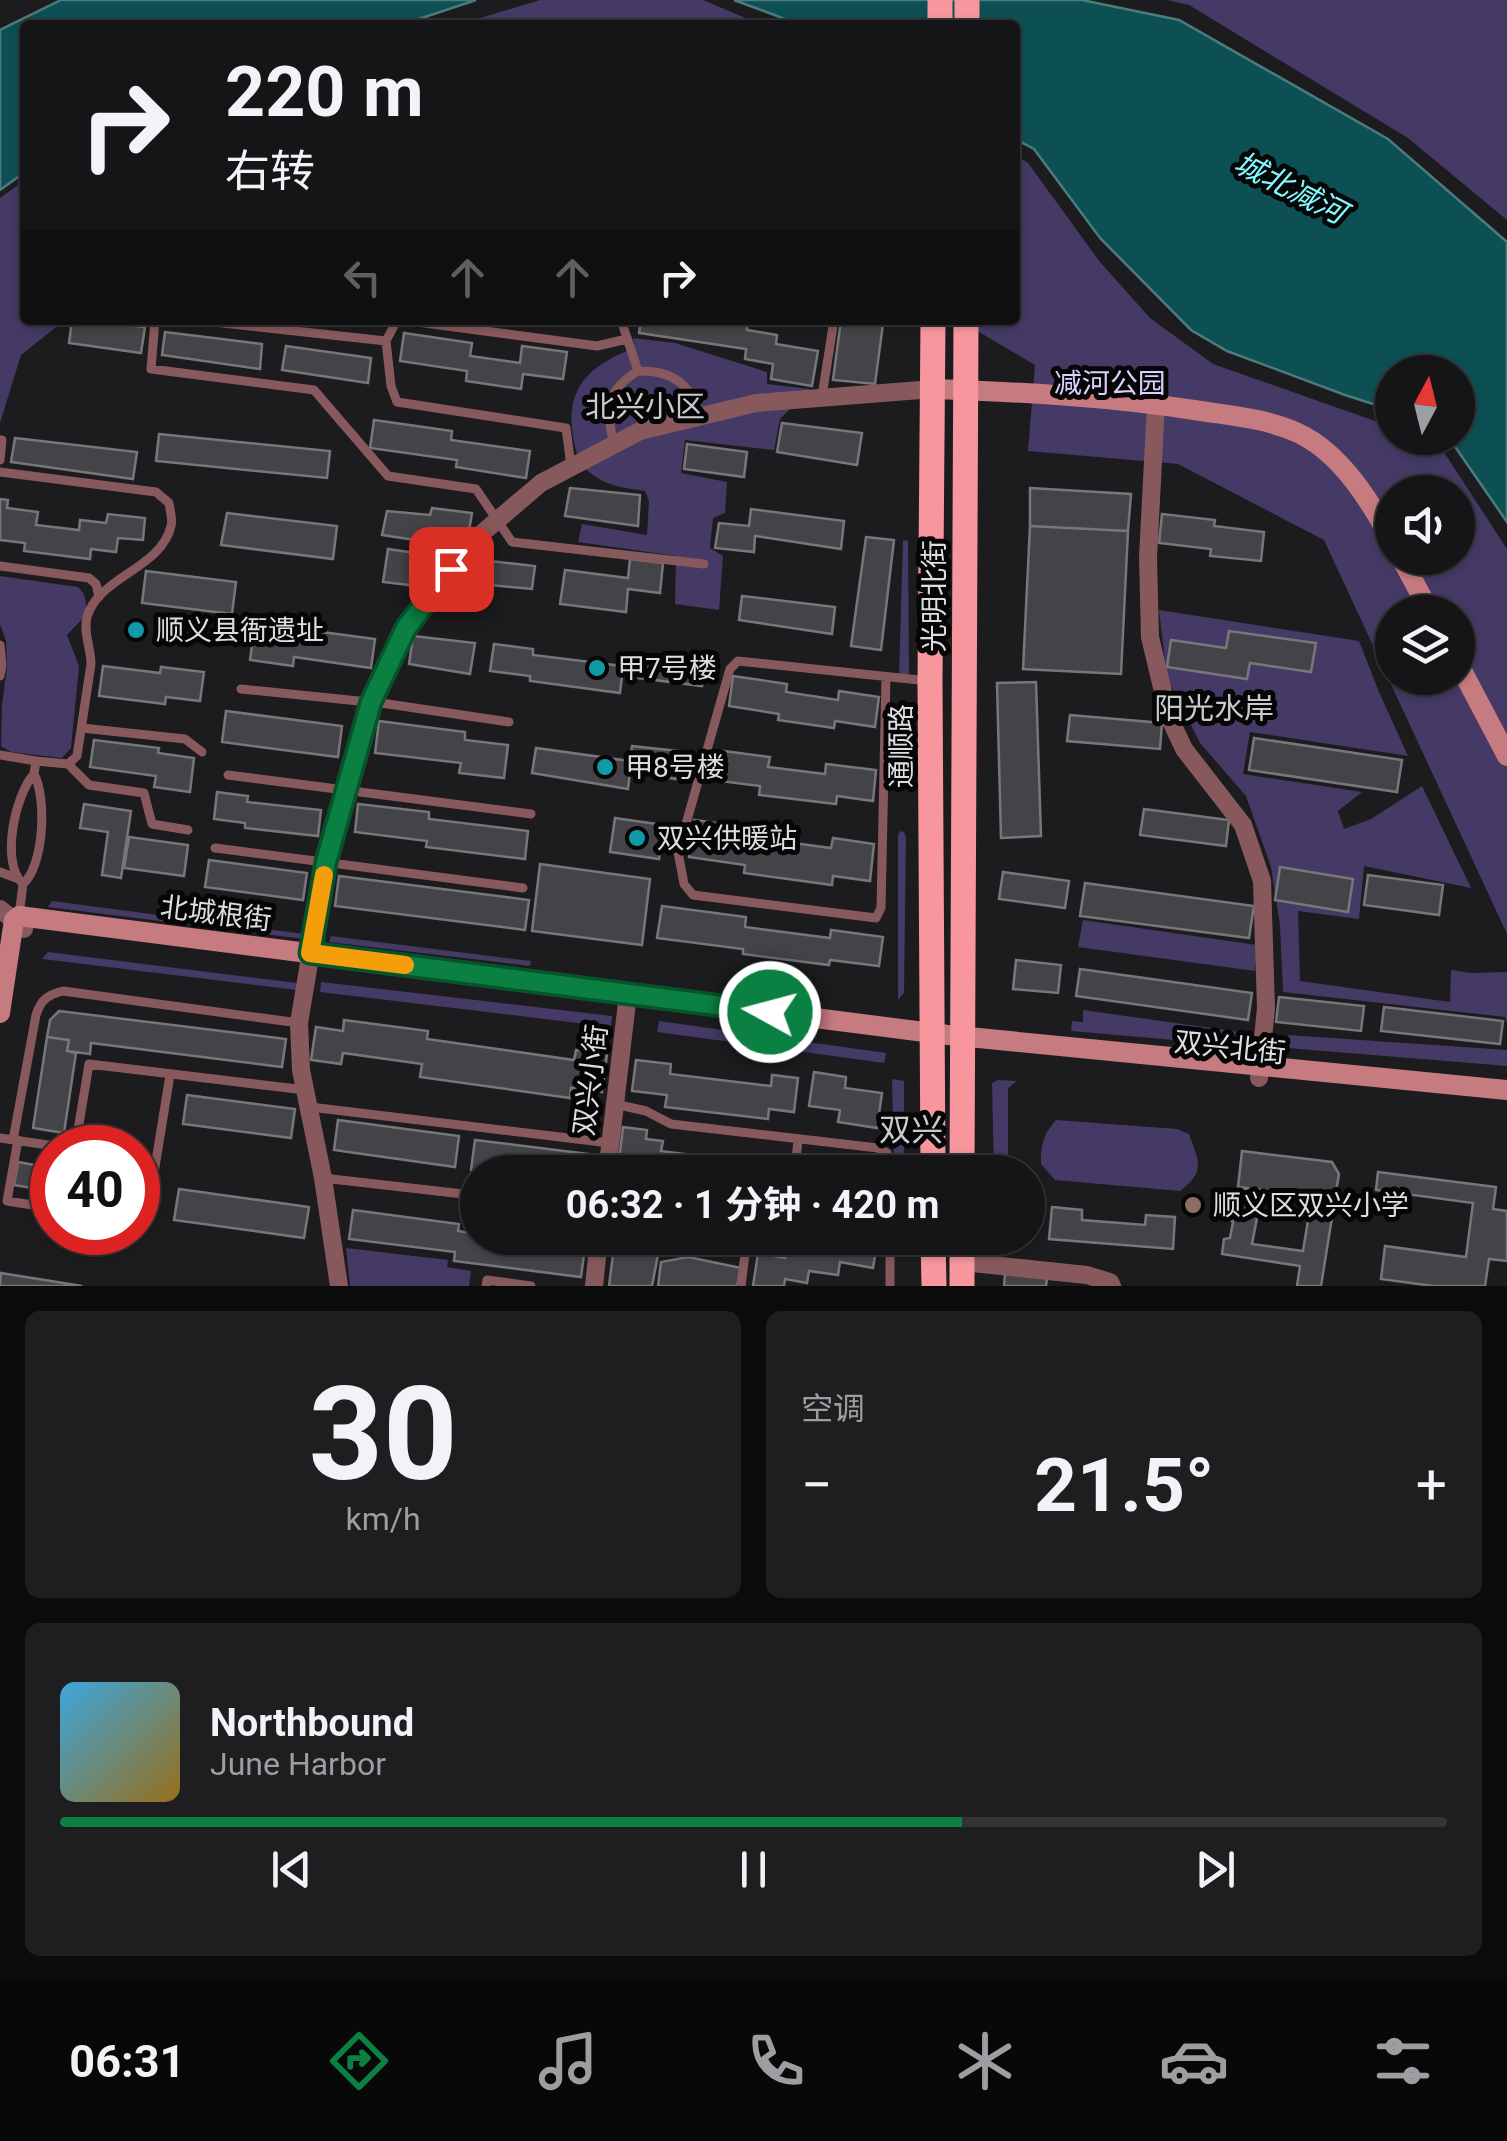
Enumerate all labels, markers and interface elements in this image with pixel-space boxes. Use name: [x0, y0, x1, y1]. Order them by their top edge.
text: 220 m: [225, 51, 424, 133]
icon: right: [60, 60, 190, 190]
text: 右转: [225, 145, 315, 198]
water label: 城北减河: [1229, 145, 1356, 233]
icon: left: [335, 250, 390, 305]
icon: ahead: [440, 250, 495, 305]
icon: ahead: [545, 250, 600, 305]
icon: right: [650, 250, 705, 305]
north arrow: [1375, 355, 1475, 455]
map controls: [1375, 355, 1475, 695]
park label: 减河公园: [1054, 367, 1166, 400]
district label: 北兴小区: [585, 389, 705, 424]
button: sound: [1375, 475, 1475, 575]
pin: [409, 527, 494, 612]
street label: 光明北街: [918, 540, 951, 652]
icon: arrive: [424, 542, 479, 597]
button: layers: [1375, 595, 1475, 695]
place label: 顺义县衙遗址: [156, 614, 324, 647]
marker: 顺义县衙遗址: [125, 619, 147, 641]
place label: 甲7号楼: [617, 652, 717, 685]
marker: 甲7号楼: [586, 657, 608, 679]
district label: 阳光水岸: [1154, 691, 1274, 726]
street label: 通顺路: [885, 704, 918, 788]
place label: 甲8号楼: [625, 751, 725, 784]
marker: 甲8号楼: [594, 756, 616, 778]
place label: 双兴供暖站: [657, 822, 797, 855]
marker: 双兴供暖站: [626, 827, 648, 849]
street label: 北城根街: [158, 890, 274, 937]
position arrow: [718, 960, 822, 1064]
street label: 双兴小街: [567, 1022, 614, 1138]
street label: 双兴北街: [1173, 1025, 1287, 1070]
district label: 双兴: [879, 1111, 943, 1149]
speed limit sign: 40: [30, 1125, 160, 1255]
text: 06:32 · 1 分钟 · 420 m: [566, 1183, 939, 1227]
place label: 顺义区双兴小学: [1213, 1189, 1409, 1222]
marker: 顺义区双兴小学: [1182, 1194, 1204, 1216]
text: 30: [308, 1358, 458, 1511]
text: 空调: [801, 1390, 865, 1428]
text: 21.5°: [1034, 1441, 1214, 1529]
text: −: [801, 1453, 832, 1517]
text: +: [1416, 1453, 1447, 1517]
text: km/h: [345, 1500, 421, 1538]
text: Northbound: [210, 1701, 414, 1745]
text: June Harbor: [210, 1745, 386, 1783]
icon: previous: [264, 1842, 319, 1897]
icon: pause: [726, 1842, 781, 1897]
icon: next: [1188, 1842, 1243, 1897]
icon: directions: [324, 2026, 394, 2096]
icon: music: [533, 2026, 603, 2096]
icon: phone: [741, 2026, 811, 2096]
icon: climate: [950, 2026, 1020, 2096]
icon: car: [1159, 2026, 1229, 2096]
icon: filters: [1368, 2026, 1438, 2096]
text: 06:31: [69, 2035, 185, 2088]

